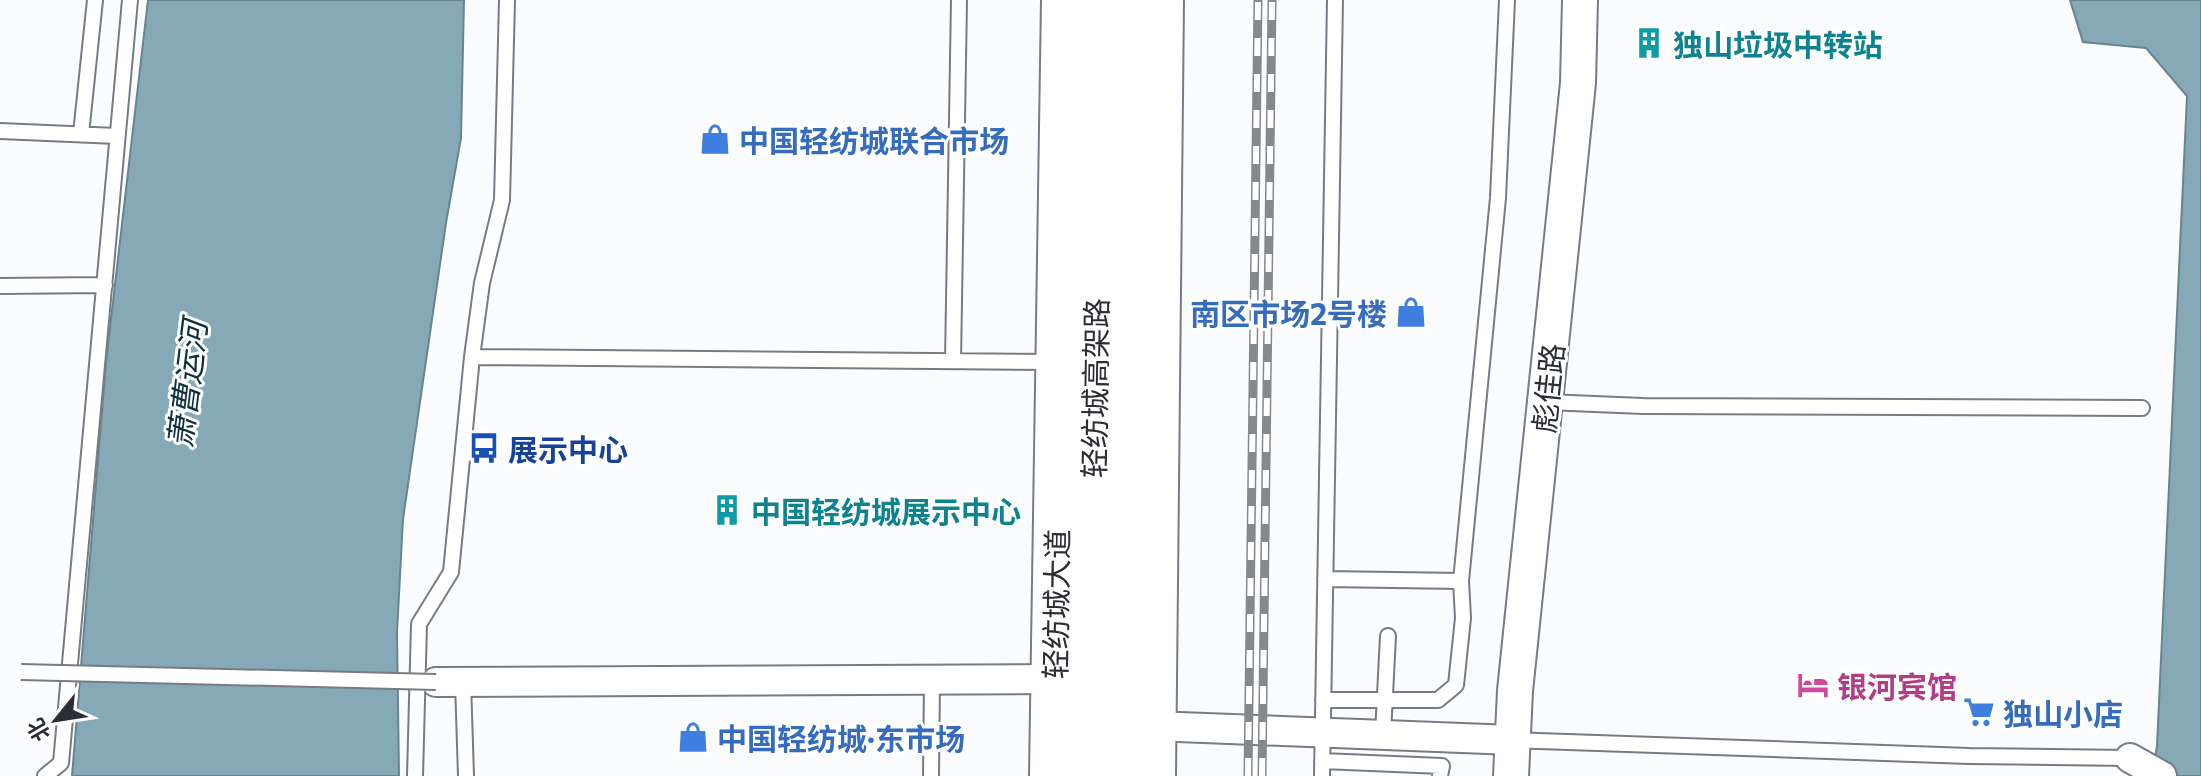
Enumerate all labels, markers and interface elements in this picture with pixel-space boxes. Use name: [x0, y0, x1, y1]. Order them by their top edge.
place label: 独山垃圾中转站: [1673, 25, 1883, 62]
building icon: 独山垃圾中转站: [1632, 26, 1666, 60]
place label: 中国轻纺城联合市场: [739, 121, 1009, 158]
shop icon: 中国轻纺城联合市场: [698, 122, 732, 156]
place label: 南区市场2号楼: [1190, 294, 1387, 331]
shop icon: 南区市场2号楼: [1394, 295, 1428, 329]
street label: 轻纺城高架路: [1074, 298, 1114, 478]
water label: 萧曹运河: [158, 312, 214, 450]
street label: 彪佳路: [1524, 341, 1570, 435]
place label: 展示中心: [508, 430, 628, 467]
bus stop icon: 展示中心: [467, 431, 501, 465]
place label: 中国轻纺城展示中心: [751, 492, 1021, 529]
building icon: 中国轻纺城展示中心: [710, 493, 744, 527]
street label: 轻纺城大道: [1035, 529, 1075, 679]
place label: 银河宾馆: [1837, 667, 1957, 704]
hotel icon: 银河宾馆: [1796, 668, 1830, 702]
north arrow: [16, 680, 96, 760]
place label: 独山小店: [2003, 694, 2123, 731]
supermarket icon: 独山小店: [1962, 695, 1996, 729]
text: 北: [21, 714, 55, 747]
place label: 中国轻纺城·东市场: [717, 719, 965, 756]
shop icon: 中国轻纺城·东市场: [676, 720, 710, 754]

